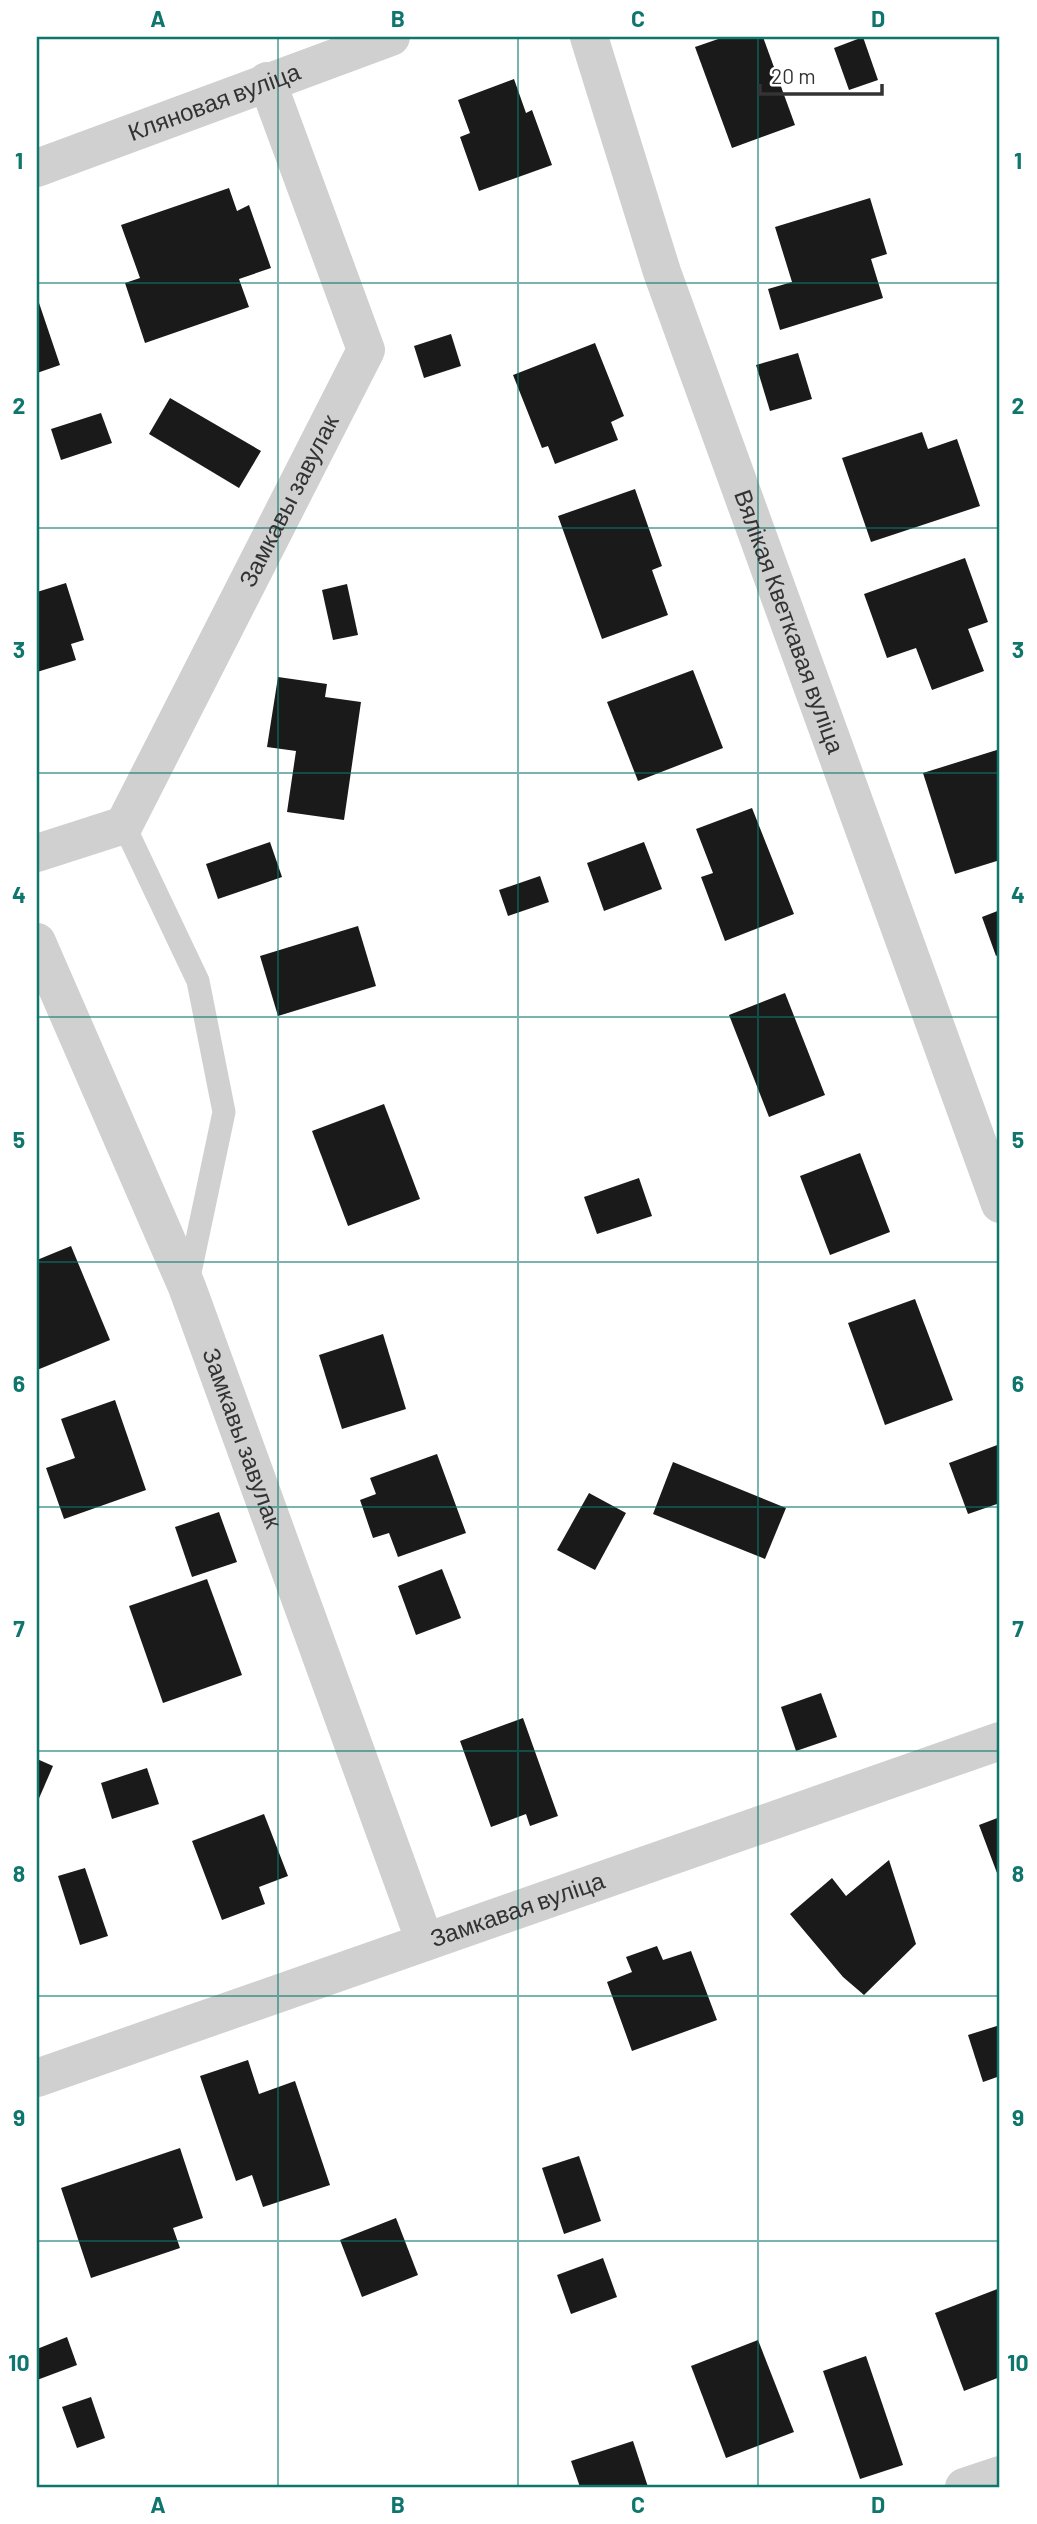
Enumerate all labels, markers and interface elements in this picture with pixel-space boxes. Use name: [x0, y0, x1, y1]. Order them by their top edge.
text: A: [150, 4, 166, 32]
text: B: [391, 4, 405, 32]
text: C: [631, 4, 645, 32]
text: D: [871, 4, 885, 32]
scale bar: [760, 52, 883, 96]
street label: Кляновая вуліца: [124, 56, 304, 146]
text: 20 m: [771, 63, 816, 88]
text: 1: [15, 146, 23, 174]
text: 1: [1014, 146, 1022, 174]
text: 2: [13, 391, 25, 419]
text: 2: [1012, 391, 1024, 419]
street label: Замкавы завулак: [232, 409, 344, 591]
street label: Вялікая Кветкавая вуліца: [729, 485, 852, 758]
text: 3: [13, 635, 25, 663]
text: 3: [1012, 635, 1024, 663]
text: 4: [12, 880, 26, 908]
text: 4: [1011, 880, 1025, 908]
text: 5: [13, 1125, 25, 1153]
text: 5: [1012, 1125, 1024, 1153]
street label: Замкавы завулак: [197, 1344, 289, 1532]
text: 6: [13, 1369, 25, 1397]
text: 6: [1012, 1369, 1024, 1397]
text: 7: [13, 1614, 25, 1642]
text: 7: [1012, 1614, 1024, 1642]
text: 8: [13, 1859, 25, 1887]
text: 8: [1012, 1859, 1024, 1887]
street label: Замкавая вуліца: [426, 1864, 609, 1952]
text: 9: [13, 2103, 25, 2131]
text: 9: [1012, 2103, 1024, 2131]
text: 10: [8, 2348, 30, 2376]
text: 10: [1007, 2348, 1029, 2376]
text: A: [150, 2490, 166, 2518]
text: B: [391, 2490, 405, 2518]
text: C: [631, 2490, 645, 2518]
text: D: [871, 2490, 885, 2518]

